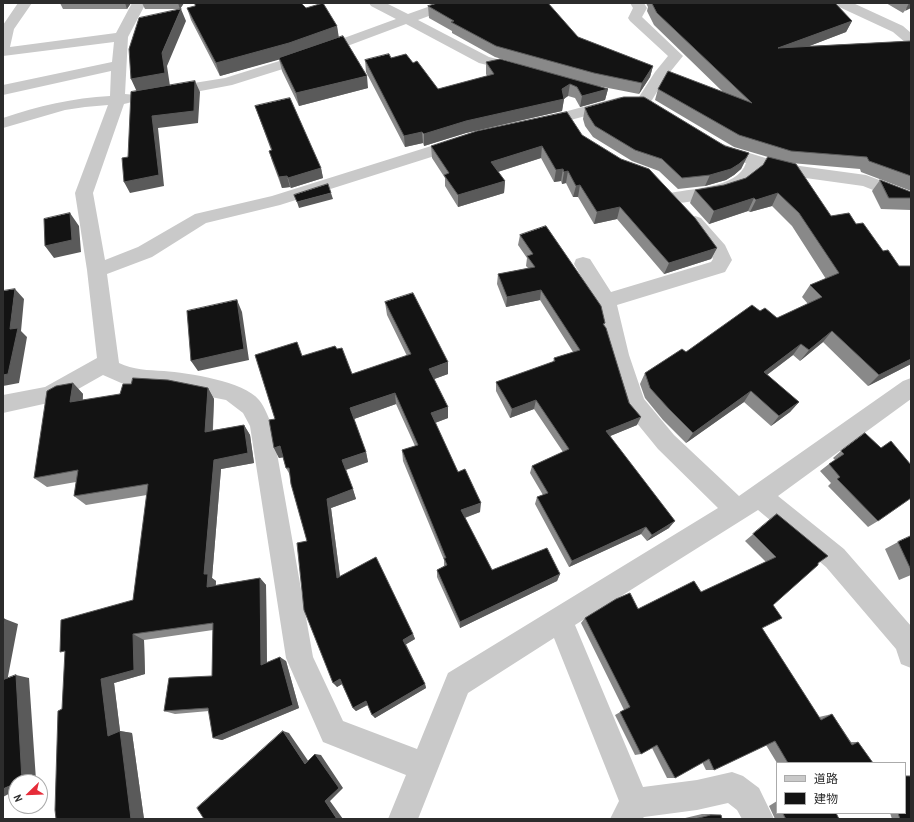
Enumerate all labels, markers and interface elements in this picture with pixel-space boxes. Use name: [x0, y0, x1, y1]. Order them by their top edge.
legend: [776, 762, 906, 814]
text: 道路: [814, 771, 838, 787]
north arrow: [8, 774, 48, 814]
text: 建物: [814, 791, 838, 807]
text: N: [10, 793, 26, 804]

